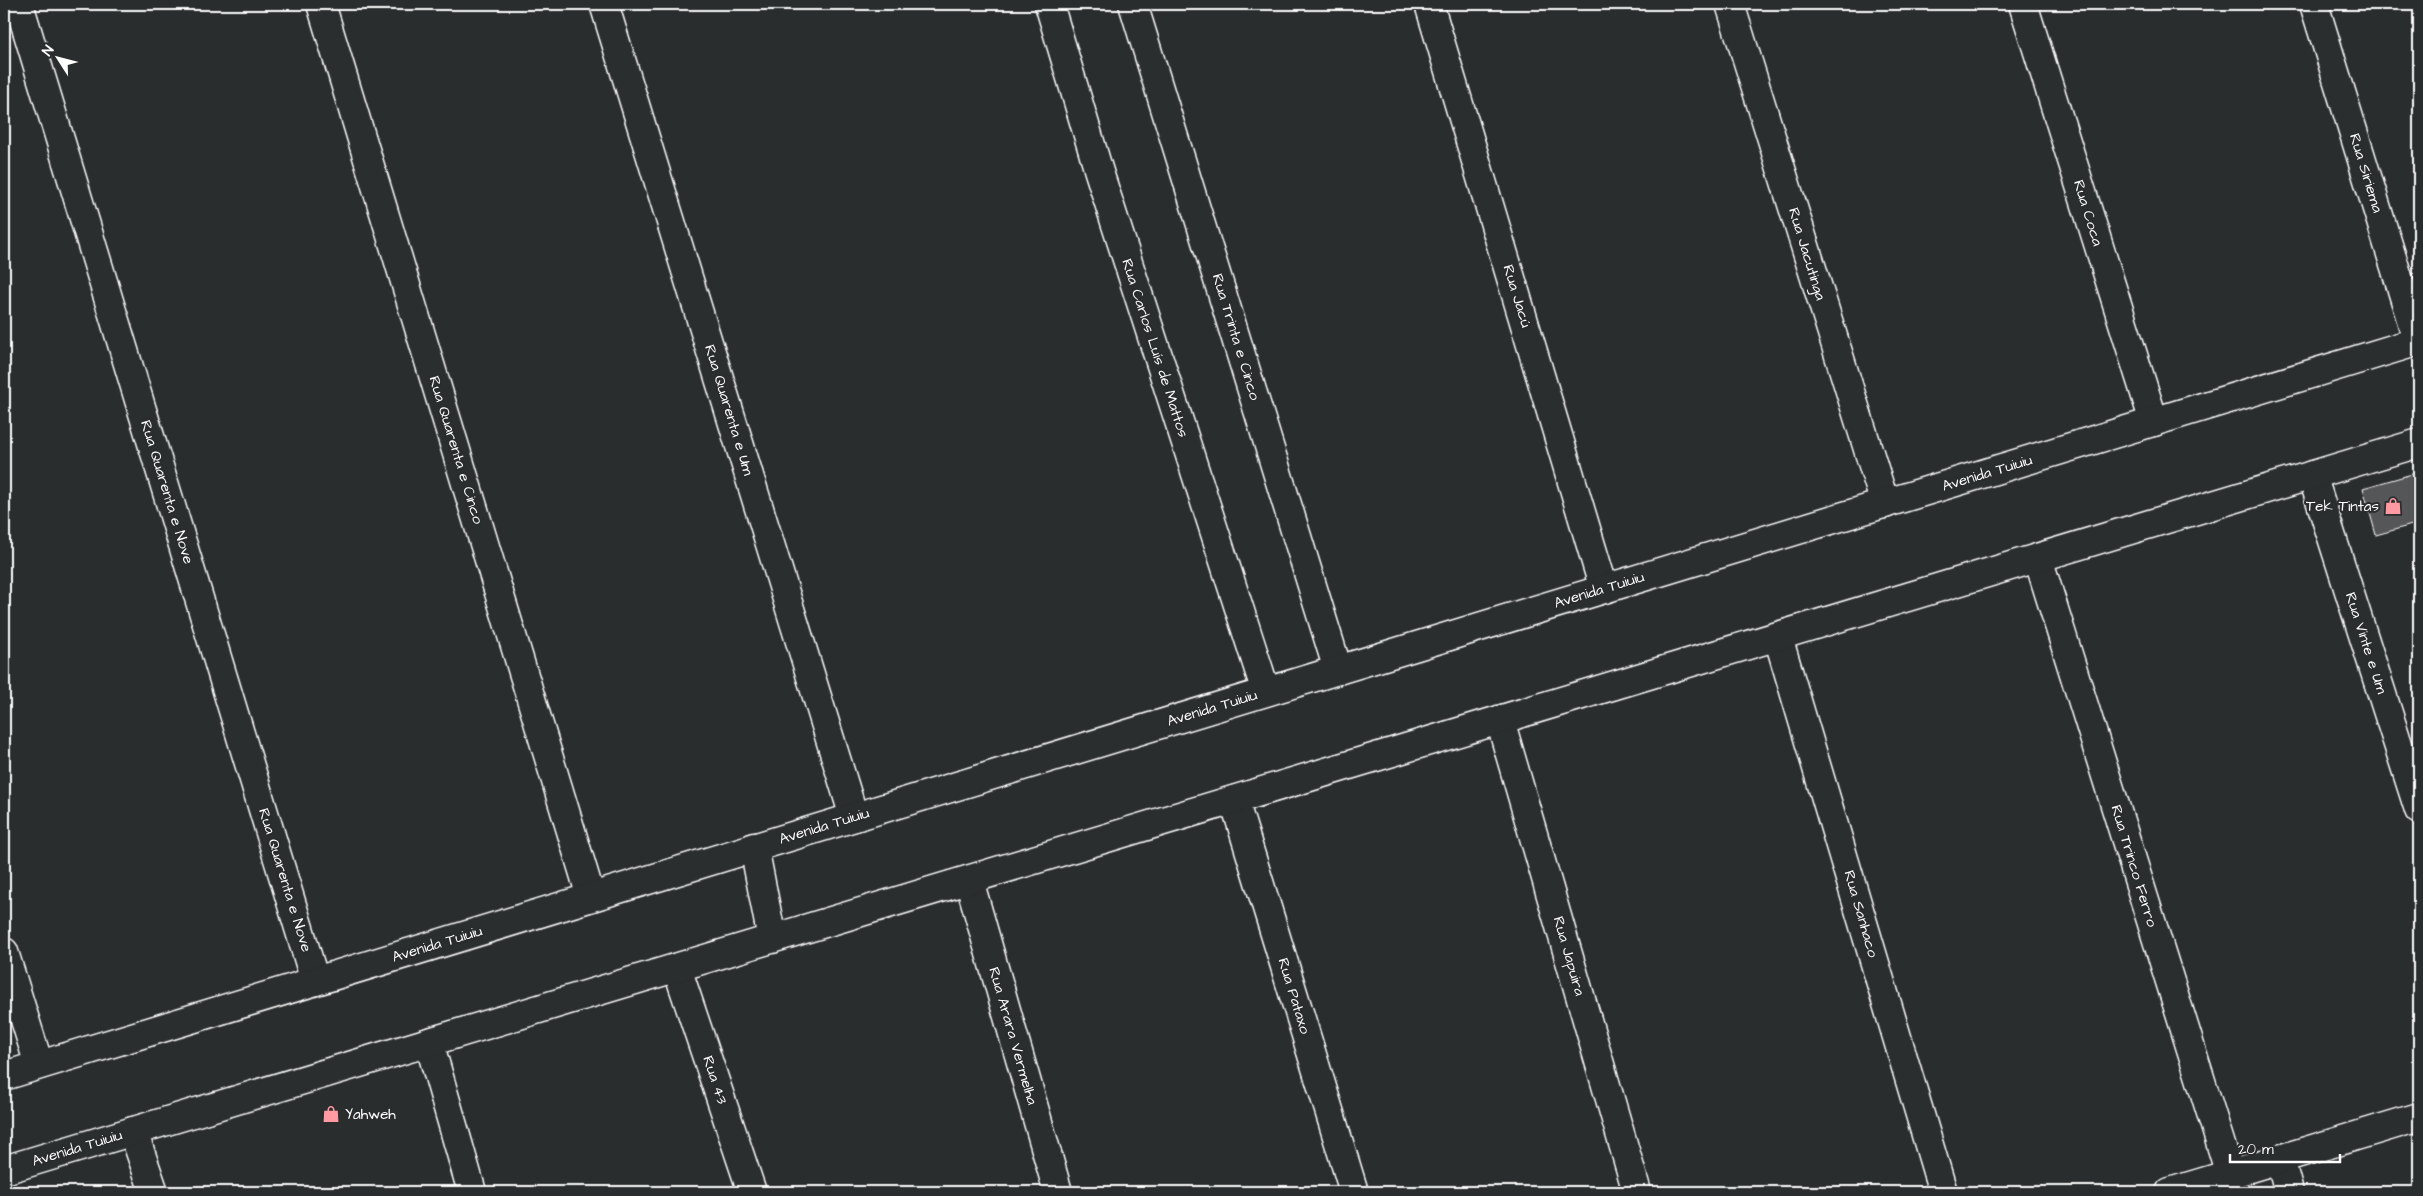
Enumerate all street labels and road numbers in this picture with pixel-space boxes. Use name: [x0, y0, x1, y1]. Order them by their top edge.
street label: Rua Siriema: [2344, 131, 2388, 216]
street label: Rua Coca: [2068, 177, 2108, 249]
street label: Rua Jacutinga: [1782, 205, 1831, 304]
street label: Rua Carlos Luís de Mattos: [1116, 256, 1194, 440]
street label: Rua Jacú: [1498, 262, 1537, 330]
street label: Rua Trinta e Cinco: [1207, 271, 1265, 403]
street label: Rua Quarenta e Um: [699, 342, 759, 478]
street label: Rua Quarenta e Cinco: [423, 373, 489, 527]
street label: Rua Quarenta e Nove: [135, 418, 199, 566]
street label: Avenida Tuiuiu: [1939, 449, 2035, 497]
street label: Avenida Tuiuiu: [1551, 566, 1647, 614]
street label: Rua Vinte e Um: [2340, 590, 2392, 697]
street label: Avenida Tuiuiu: [1164, 684, 1260, 732]
street label: Avenida Tuiuiu: [776, 802, 872, 850]
street label: Rua Trinco Ferro: [2105, 802, 2163, 930]
street label: Rua Quarenta e Nove: [253, 806, 317, 954]
street label: Rua Sanhaco: [1839, 868, 1884, 961]
street label: Rua Japuira: [1548, 914, 1590, 998]
street label: Avenida Tuiuiu: [389, 920, 485, 968]
street label: Rua Pataxo: [1273, 955, 1316, 1037]
street label: Rua Arara Vermelha: [983, 965, 1043, 1108]
street label: Rua 43: [697, 1053, 733, 1107]
street label: Avenida Tuiuiu: [29, 1124, 125, 1172]

